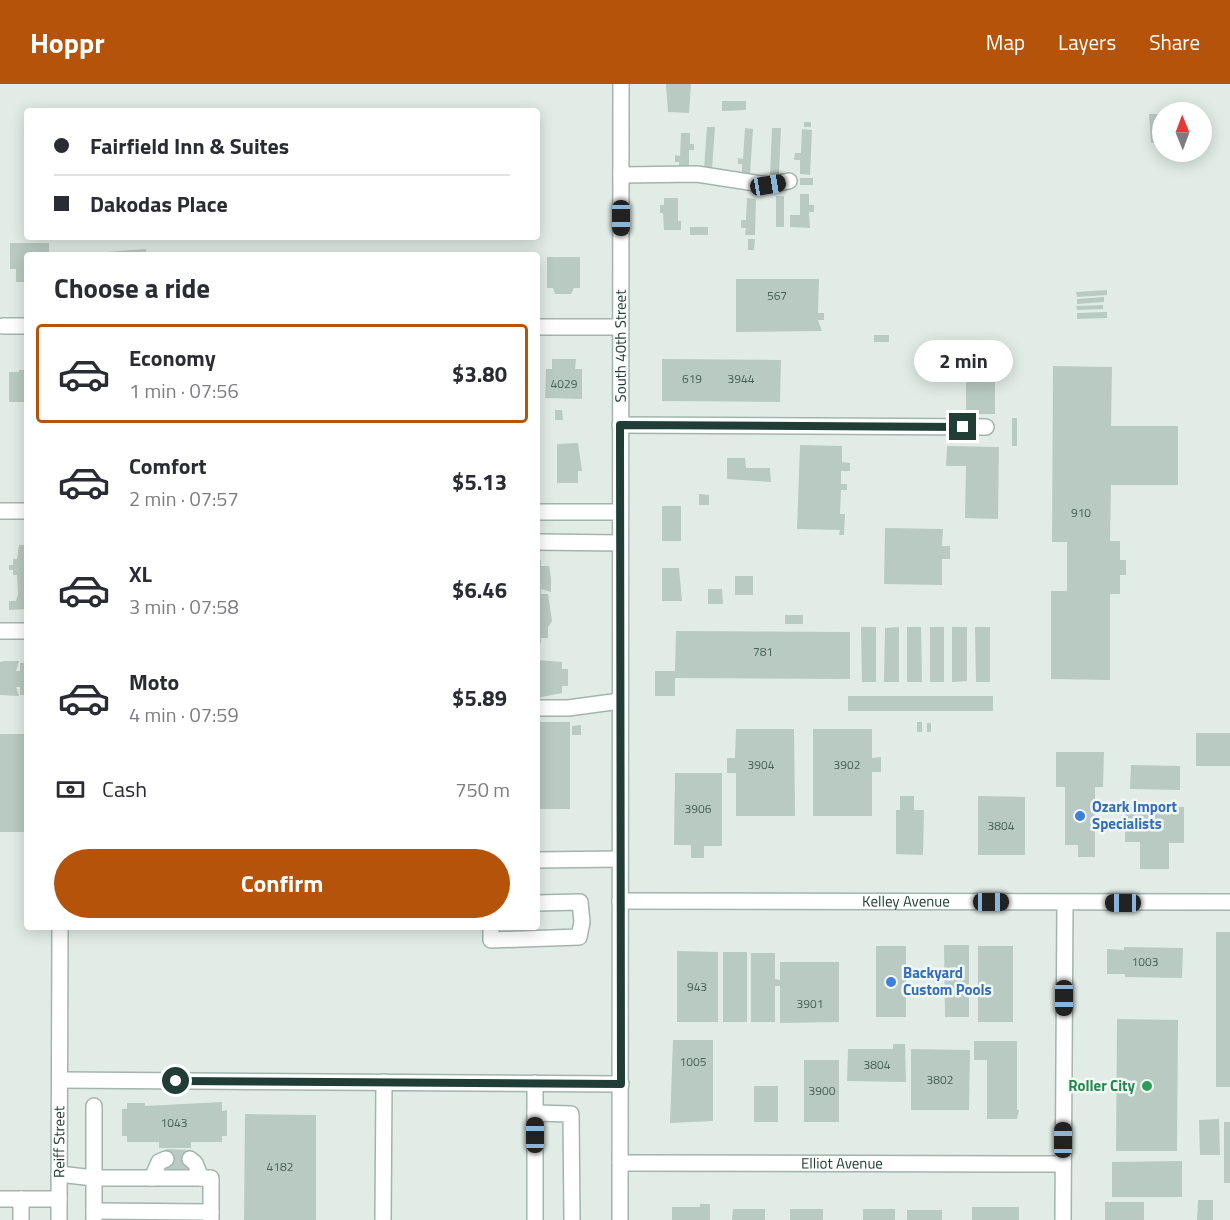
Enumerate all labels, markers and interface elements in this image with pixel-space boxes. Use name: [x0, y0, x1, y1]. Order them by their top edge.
text: Hoppr: [30, 21, 105, 64]
text: Map: [986, 26, 1025, 58]
text: Layers: [1058, 26, 1116, 58]
text: Share: [1149, 26, 1200, 58]
north arrow: [1152, 102, 1212, 162]
map controls: [1152, 102, 1212, 162]
text: Fairfield Inn & Suites: [90, 129, 289, 163]
car: [749, 173, 787, 197]
text: Dakodas Place: [90, 187, 228, 221]
car: [612, 200, 630, 236]
text: Choose a ride: [54, 267, 210, 308]
house number: 567: [767, 286, 787, 305]
street label: South 40th Street: [609, 289, 632, 402]
callout: 2 min: [914, 340, 1012, 382]
text: Economy: [129, 341, 216, 375]
text: 2 min: [939, 345, 988, 376]
icon: car: [57, 347, 111, 401]
text: $3.80: [452, 357, 507, 391]
house number: 619: [682, 369, 702, 388]
house number: 3944: [728, 369, 755, 388]
house number: 4029: [551, 374, 578, 393]
text: 1 min · 07:56: [129, 375, 239, 406]
route end: [949, 413, 976, 440]
text: Comfort: [129, 449, 207, 483]
icon: car: [57, 455, 111, 509]
text: $5.13: [452, 465, 507, 499]
text: 2 min · 07:57: [129, 483, 239, 514]
house number: 910: [1071, 503, 1091, 522]
text: XL: [129, 557, 152, 591]
icon: car: [57, 563, 111, 617]
text: $6.46: [452, 573, 507, 607]
text: 3 min · 07:58: [129, 591, 239, 622]
house number: 781: [753, 642, 773, 661]
text: Moto: [129, 665, 179, 699]
icon: car: [57, 671, 111, 725]
text: $5.89: [452, 681, 507, 715]
text: 4 min · 07:59: [129, 699, 239, 730]
house number: 3904: [748, 755, 775, 774]
house number: 3902: [834, 755, 860, 774]
text: Cash: [102, 772, 147, 806]
icon: cash: [54, 773, 87, 806]
text: 750 m: [455, 774, 510, 805]
place label: Ozark Import Specialists: [1092, 795, 1177, 835]
house number: 3906: [685, 799, 712, 818]
marker: Ozark Import Specialists: [1073, 809, 1087, 823]
house number: 3804: [988, 816, 1015, 835]
button: Confirm: [54, 849, 510, 918]
street label: Kelley Avenue: [862, 889, 950, 913]
car: [973, 893, 1009, 911]
car: [1105, 894, 1141, 912]
house number: 1003: [1132, 952, 1158, 971]
place label: Backyard Custom Pools: [903, 961, 992, 1001]
marker: Backyard Custom Pools: [884, 975, 898, 989]
house number: 943: [687, 977, 707, 996]
car: [1055, 980, 1073, 1016]
house number: 3901: [797, 994, 823, 1013]
house number: 1005: [680, 1052, 707, 1071]
house number: 3804: [864, 1055, 891, 1074]
route start: [162, 1067, 189, 1094]
house number: 3802: [927, 1070, 953, 1089]
place label: Roller City: [1068, 1074, 1135, 1097]
marker: Roller City: [1140, 1079, 1154, 1093]
house number: 3900: [809, 1081, 836, 1100]
street label: Reiff Street: [47, 1105, 70, 1178]
house number: 1043: [161, 1113, 187, 1132]
car: [526, 1117, 544, 1153]
car: [1054, 1122, 1072, 1158]
street label: Elliot Avenue: [801, 1151, 883, 1175]
house number: 4182: [267, 1157, 293, 1176]

